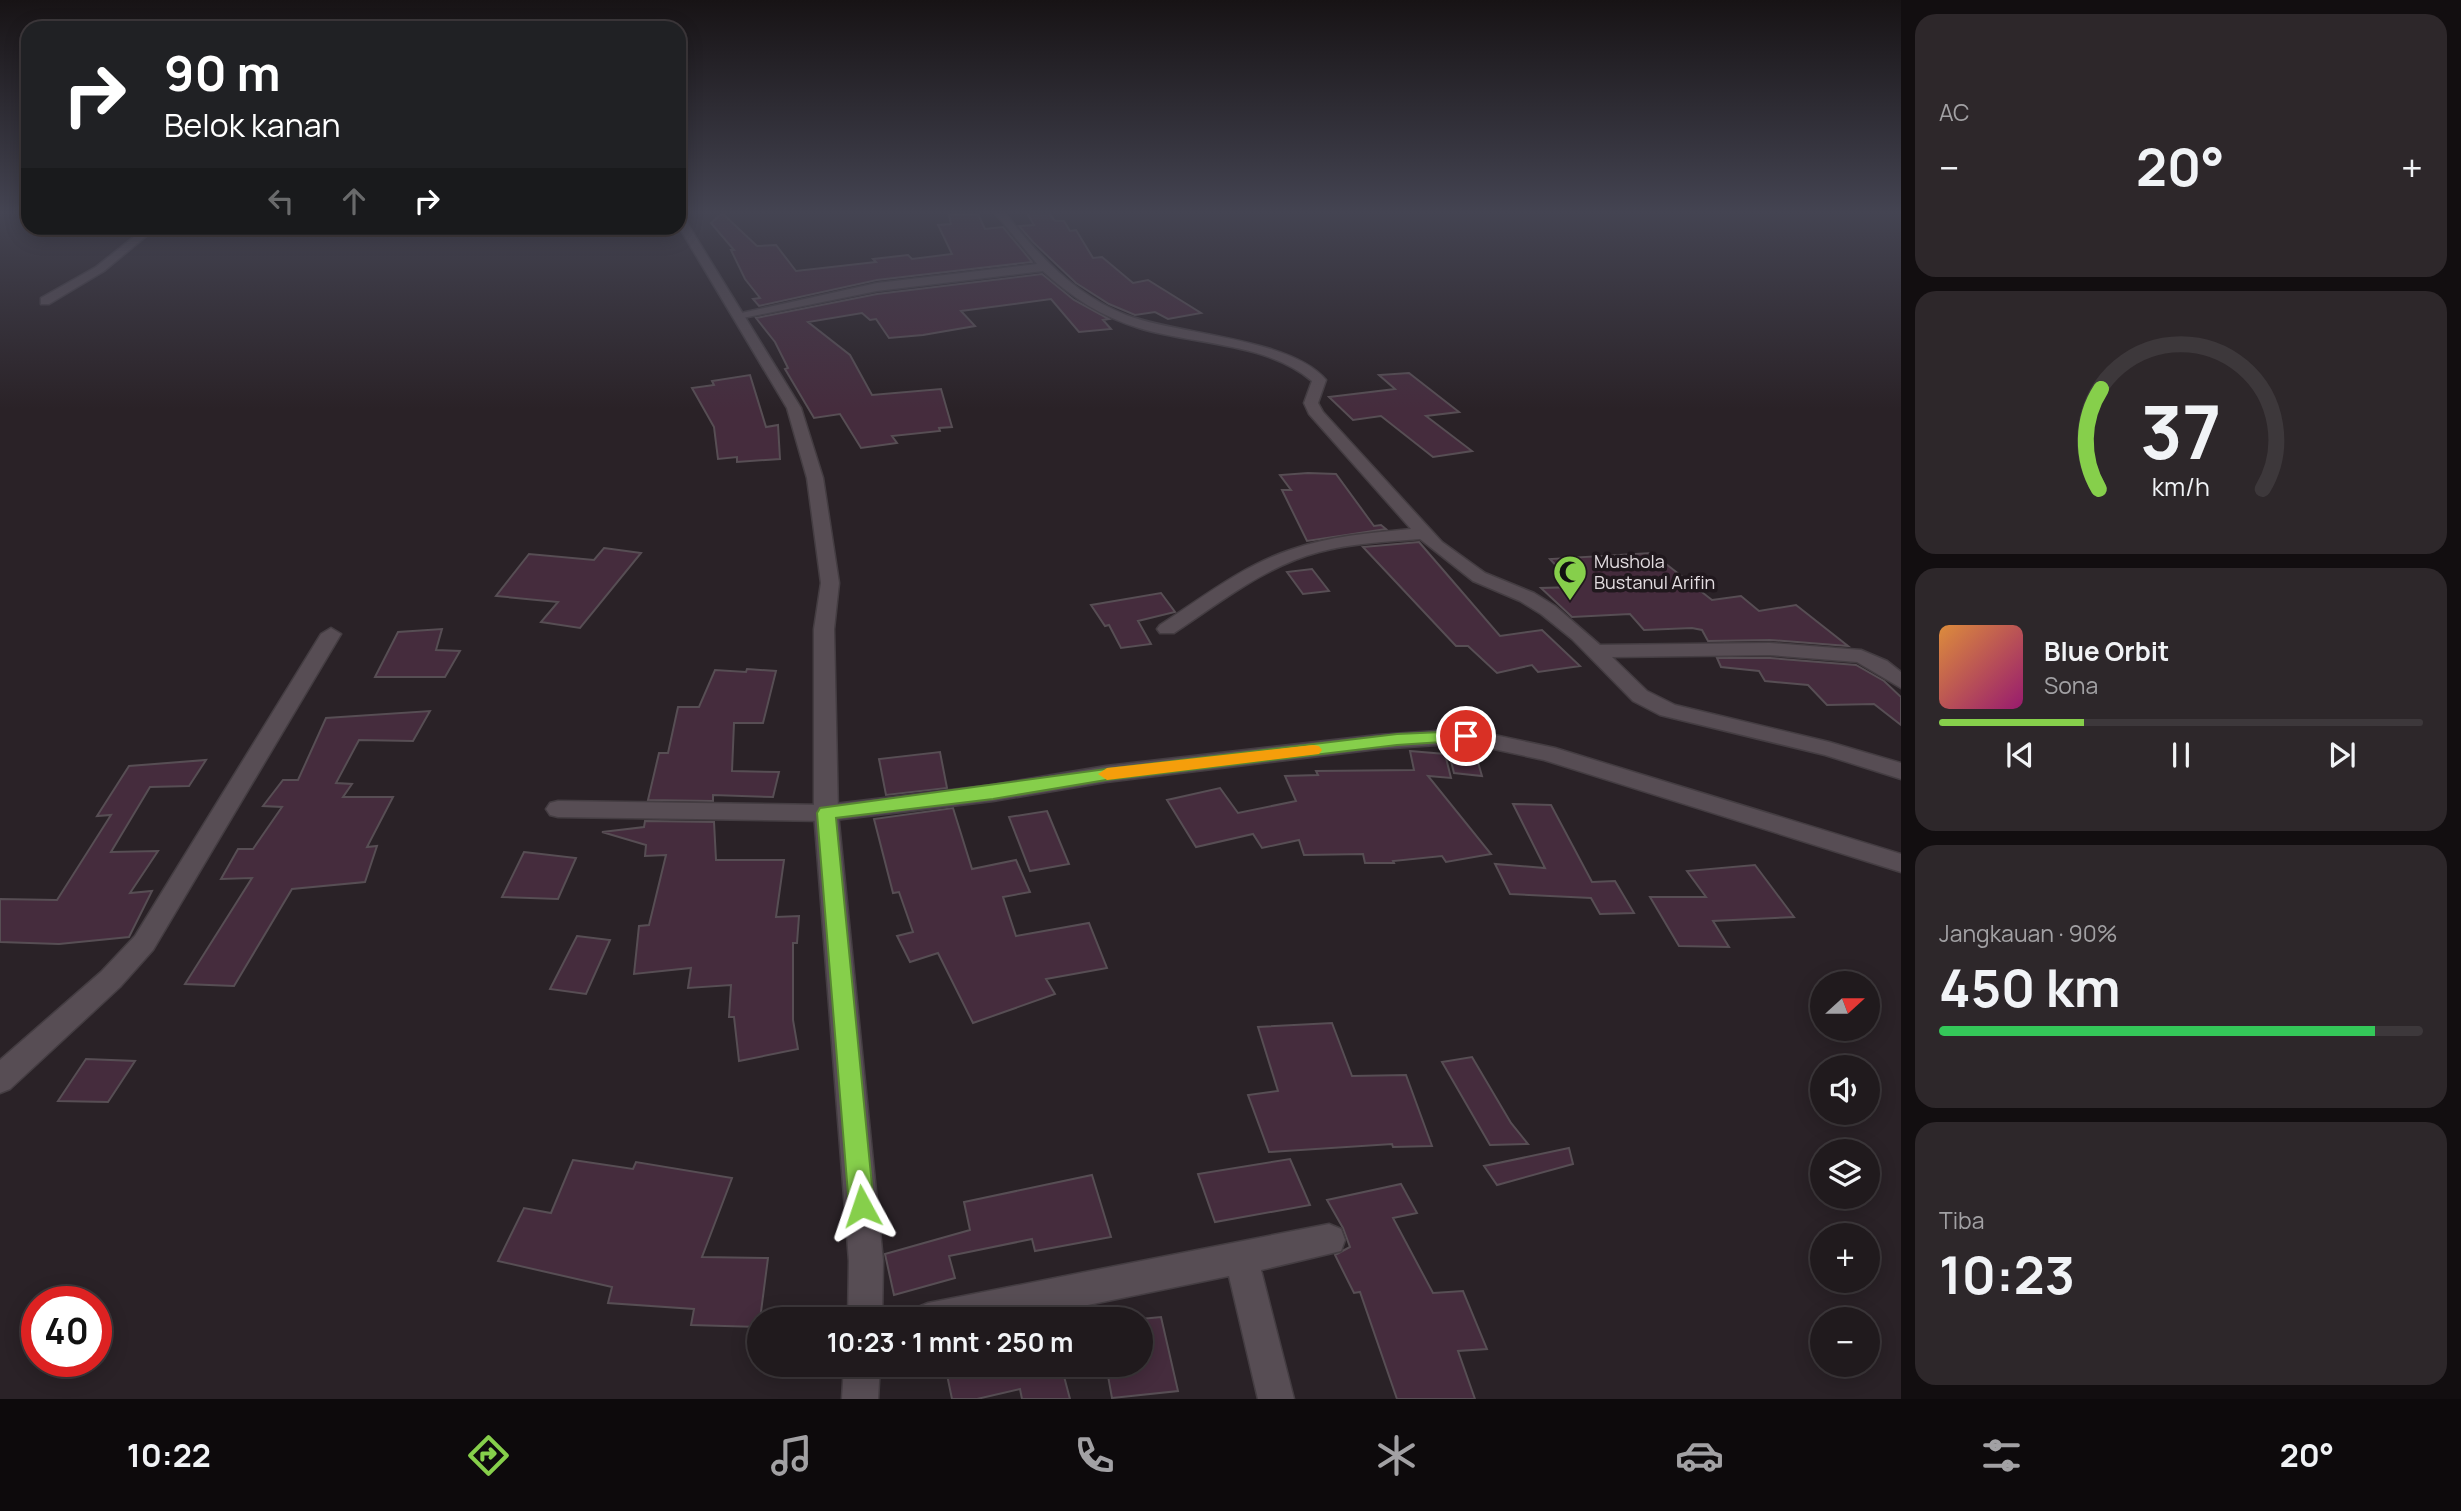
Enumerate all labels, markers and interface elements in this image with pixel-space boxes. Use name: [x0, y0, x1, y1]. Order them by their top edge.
text: 90 m: [164, 39, 281, 106]
icon: right: [49, 49, 140, 140]
text: AC: [1939, 96, 1970, 128]
text: Belok kanan: [164, 103, 340, 147]
text: 20°: [2136, 131, 2225, 202]
text: −: [1939, 141, 1960, 193]
text: +: [2401, 141, 2423, 193]
icon: left: [262, 182, 300, 220]
icon: ahead: [335, 182, 373, 220]
icon: right: [408, 182, 446, 220]
text: 37: [2140, 381, 2222, 481]
text: km/h: [2152, 468, 2210, 503]
place label: Mushola Bustanul Arifin: [1594, 549, 1715, 594]
mosque icon: Mushola Bustanul Arifin: [1551, 553, 1589, 602]
text: Blue Orbit: [2044, 633, 2169, 669]
text: Sona: [2044, 669, 2098, 701]
pin: [1436, 706, 1496, 766]
icon: arrive: [1447, 717, 1485, 755]
icon: previous: [2001, 736, 2039, 774]
icon: pause: [2162, 736, 2200, 774]
icon: next: [2323, 736, 2361, 774]
text: Jangkauan · 90%: [1939, 917, 2117, 949]
text: 450 km: [1939, 952, 2120, 1023]
north arrow: [1810, 971, 1880, 1041]
map controls: [1810, 971, 1880, 1377]
button: sound: [1810, 1055, 1880, 1125]
button: layers: [1810, 1139, 1880, 1209]
position arrow: [825, 1169, 899, 1243]
text: Tiba: [1939, 1204, 1984, 1236]
button: +: [1810, 1223, 1880, 1293]
text: 10:23: [1939, 1239, 2075, 1310]
speed limit sign: 40: [21, 1286, 112, 1377]
button: −: [1810, 1307, 1880, 1377]
text: 10:23 · 1 mnt · 250 m: [827, 1324, 1073, 1360]
icon: directions: [464, 1431, 513, 1480]
icon: music: [767, 1431, 816, 1480]
icon: phone: [1070, 1431, 1119, 1480]
icon: climate: [1372, 1431, 1421, 1480]
icon: car: [1675, 1431, 1724, 1480]
icon: filters: [1977, 1431, 2026, 1480]
text: 10:22: [127, 1433, 211, 1477]
text: 20°: [2280, 1433, 2334, 1477]

